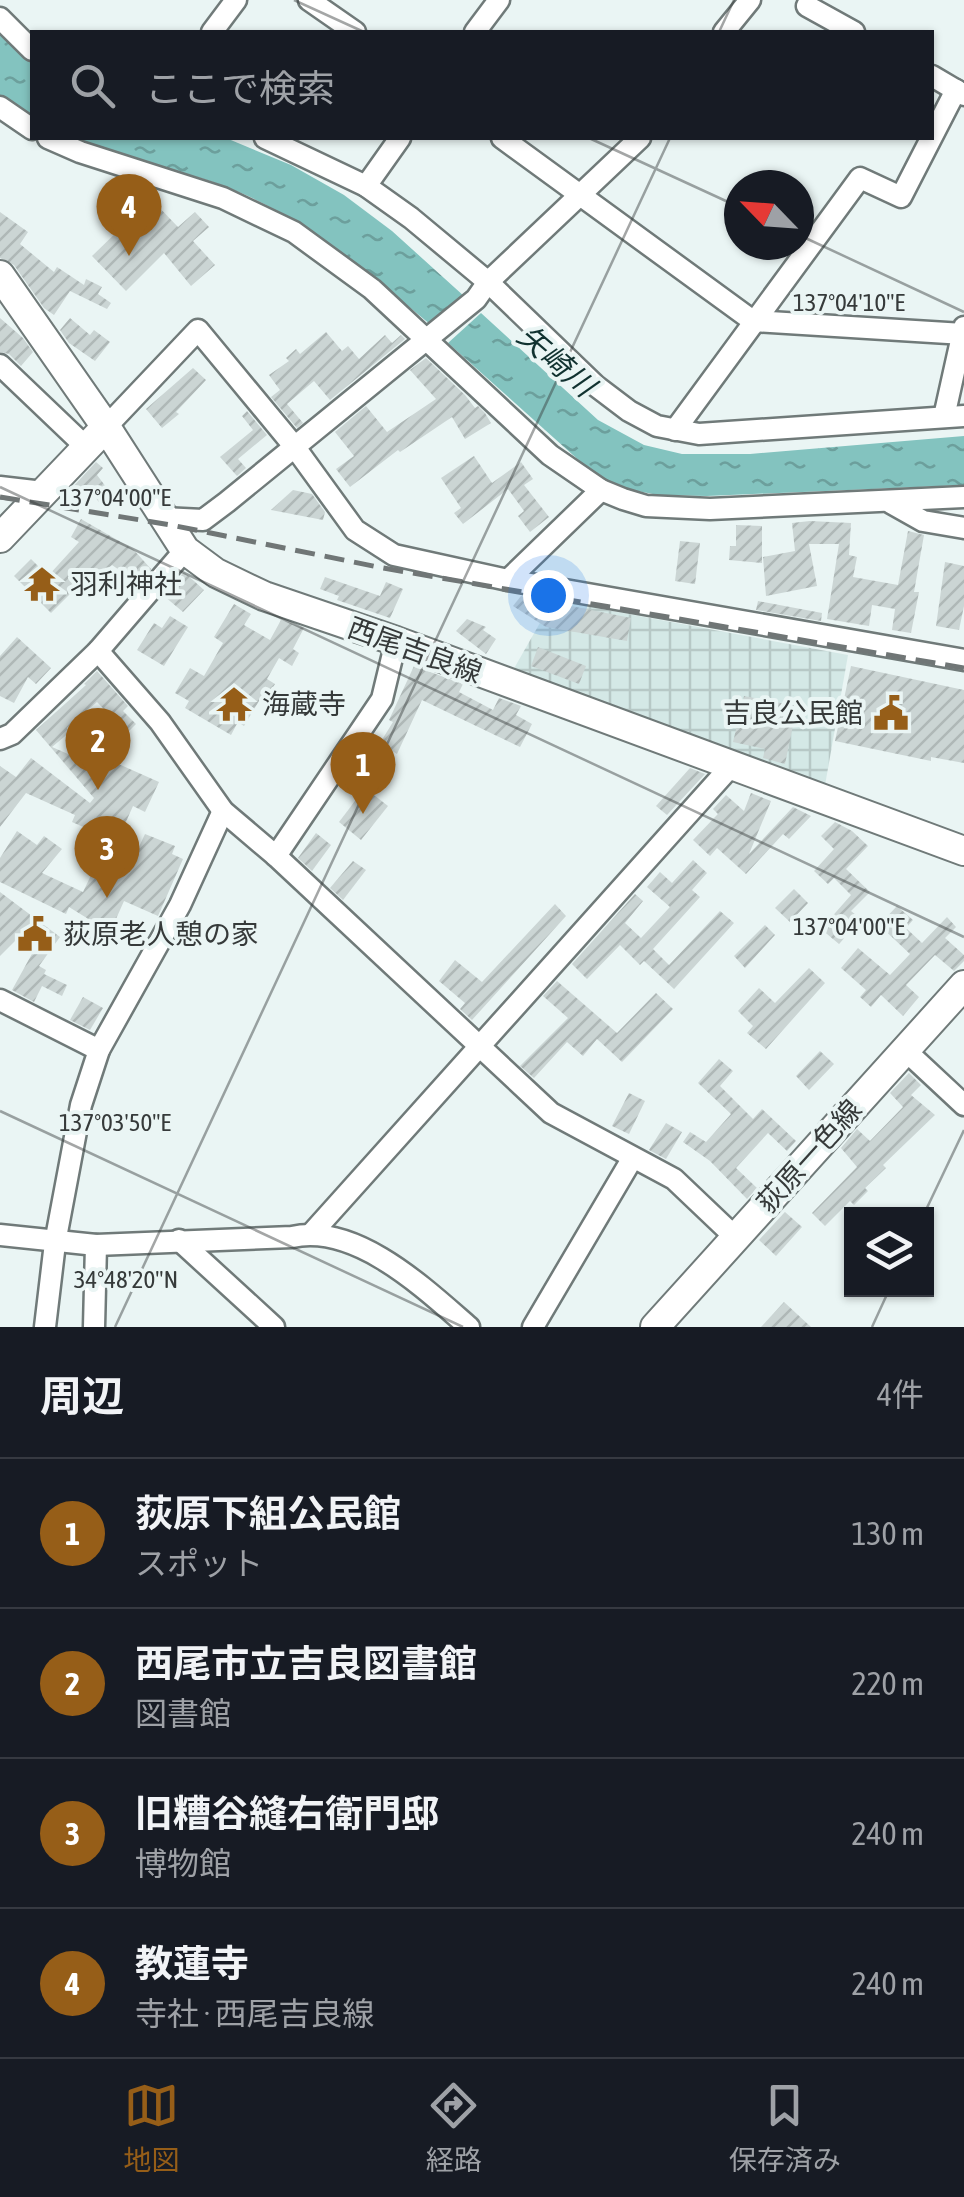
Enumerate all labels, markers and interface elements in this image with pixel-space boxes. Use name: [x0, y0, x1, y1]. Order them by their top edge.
search box: [30, 30, 934, 140]
icon: search: [65, 58, 120, 113]
text: ここで検索: [145, 67, 335, 110]
north arrow: [724, 170, 814, 260]
pin: 4: [96, 174, 162, 256]
text: 137°04'10"E: [793, 288, 905, 316]
water label: 矢崎川: [512, 318, 604, 405]
text: 137°04'00"E: [59, 483, 171, 511]
temple icon: 羽利神社: [23, 565, 61, 603]
place label: 羽利神社: [70, 568, 182, 600]
your location: [523, 570, 574, 621]
street label: 西尾吉良線: [344, 611, 486, 689]
temple icon: 海蔵寺: [215, 685, 253, 723]
place label: 海蔵寺: [262, 688, 346, 720]
public building icon: 吉良公民館: [872, 694, 910, 732]
place label: 吉良公民館: [723, 697, 863, 729]
pin: 2: [66, 708, 130, 790]
pin: 1: [330, 732, 396, 814]
pin: 3: [74, 816, 140, 898]
text: 137°04'00"E: [793, 912, 905, 940]
public building icon: 荻原老人憩の家: [16, 915, 54, 953]
place label: 荻原老人憩の家: [63, 918, 259, 950]
street label: 荻原一色線: [750, 1093, 868, 1219]
text: 137°03'50"E: [59, 1108, 171, 1136]
map controls: [844, 1207, 934, 1297]
button: layers: [844, 1207, 934, 1297]
text: 34°48'20"N: [74, 1265, 178, 1293]
text: 周辺: [40, 1372, 124, 1420]
text: 4件: [877, 1376, 924, 1413]
text: 荻原下組公民館: [135, 1492, 401, 1535]
text: 1: [65, 1515, 80, 1552]
text: 130 m: [851, 1515, 924, 1552]
text: スポット: [135, 1545, 263, 1582]
text: 西尾市立吉良図書館: [135, 1642, 477, 1685]
text: 2: [65, 1665, 80, 1702]
text: 220 m: [851, 1665, 924, 1702]
text: 図書館: [135, 1695, 231, 1732]
text: 旧糟谷縫右衛門邸: [135, 1792, 439, 1835]
text: 3: [65, 1815, 80, 1852]
text: 240 m: [851, 1815, 924, 1852]
text: 博物館: [135, 1845, 231, 1882]
text: 教蓮寺: [135, 1942, 249, 1985]
text: 4: [65, 1965, 80, 2002]
text: 240 m: [851, 1965, 924, 2002]
text: 寺社 · 西尾吉良線: [135, 1995, 375, 2032]
tab: 地図: [123, 2078, 179, 2178]
tab: 経路: [426, 2078, 482, 2178]
tab: 保存済み: [729, 2078, 841, 2178]

